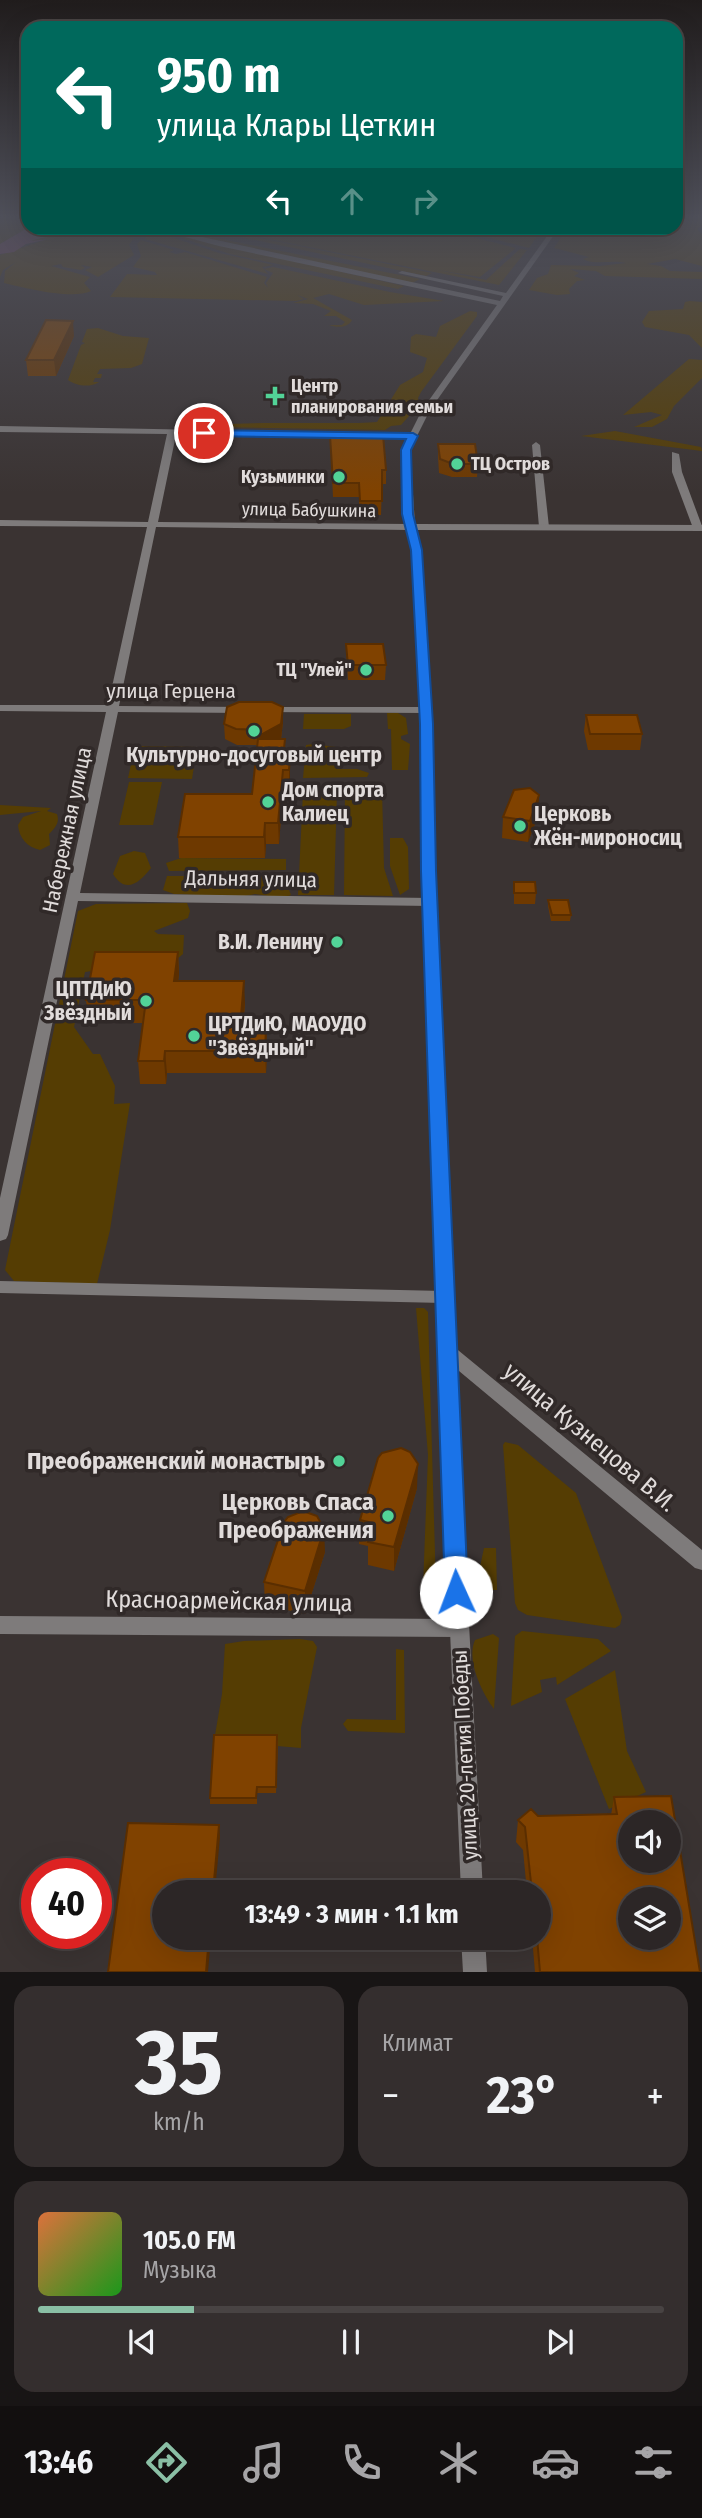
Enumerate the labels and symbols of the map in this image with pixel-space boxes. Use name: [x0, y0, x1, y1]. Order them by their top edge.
place label: Центр планирования семьи: [291, 375, 453, 418]
marker: Центр планирования семьи: [265, 386, 285, 406]
pin: [174, 403, 234, 463]
place label: ТЦ Остров: [471, 453, 550, 475]
marker: ТЦ Остров: [449, 456, 465, 472]
place label: Кузьминки: [241, 466, 325, 488]
marker: Кузьминки: [331, 469, 347, 485]
street label: улица Бабушкина: [242, 498, 377, 522]
place label: ТЦ "Улей": [276, 659, 352, 681]
marker: ТЦ "Улей": [358, 662, 374, 678]
street label: улица Герцена: [106, 678, 236, 704]
marker: Культурно-досуговый центр: [246, 723, 262, 739]
place label: Культурно-досуговый центр: [126, 742, 382, 768]
street label: Набережная улица: [37, 745, 97, 915]
place label: Дом спорта Калиец: [281, 777, 384, 827]
marker: Дом спорта Калиец: [260, 794, 276, 810]
place label: Церковь Жён-мироносиц: [533, 801, 682, 851]
marker: Церковь Жён-мироносиц: [512, 818, 528, 834]
street label: Дальняя улица: [184, 865, 317, 893]
place label: В.И. Ленину: [218, 929, 324, 955]
marker: В.И. Ленину: [329, 934, 345, 950]
place label: ЦПТДиЮ Звёздный: [43, 976, 132, 1026]
marker: ЦПТДиЮ Звёздный: [138, 993, 154, 1009]
place label: ЦРТДиЮ, МАОУДО "Звёздный": [208, 1011, 367, 1061]
marker: ЦРТДиЮ, МАОУДО "Звёздный": [186, 1028, 202, 1044]
street label: улица Кузнецова В.И.: [498, 1357, 682, 1517]
place label: Преображенский монастырь: [27, 1447, 326, 1475]
marker: Преображенский монастырь: [331, 1453, 347, 1469]
place label: Церковь Спаса Преображения: [218, 1488, 374, 1544]
marker: Церковь Спаса Преображения: [380, 1508, 396, 1524]
position arrow: [419, 1555, 493, 1629]
street label: Красноармейская улица: [105, 1585, 353, 1617]
street label: улица 20-летия Победы: [447, 1649, 483, 1861]
speed limit sign: 40: [21, 1858, 112, 1949]

